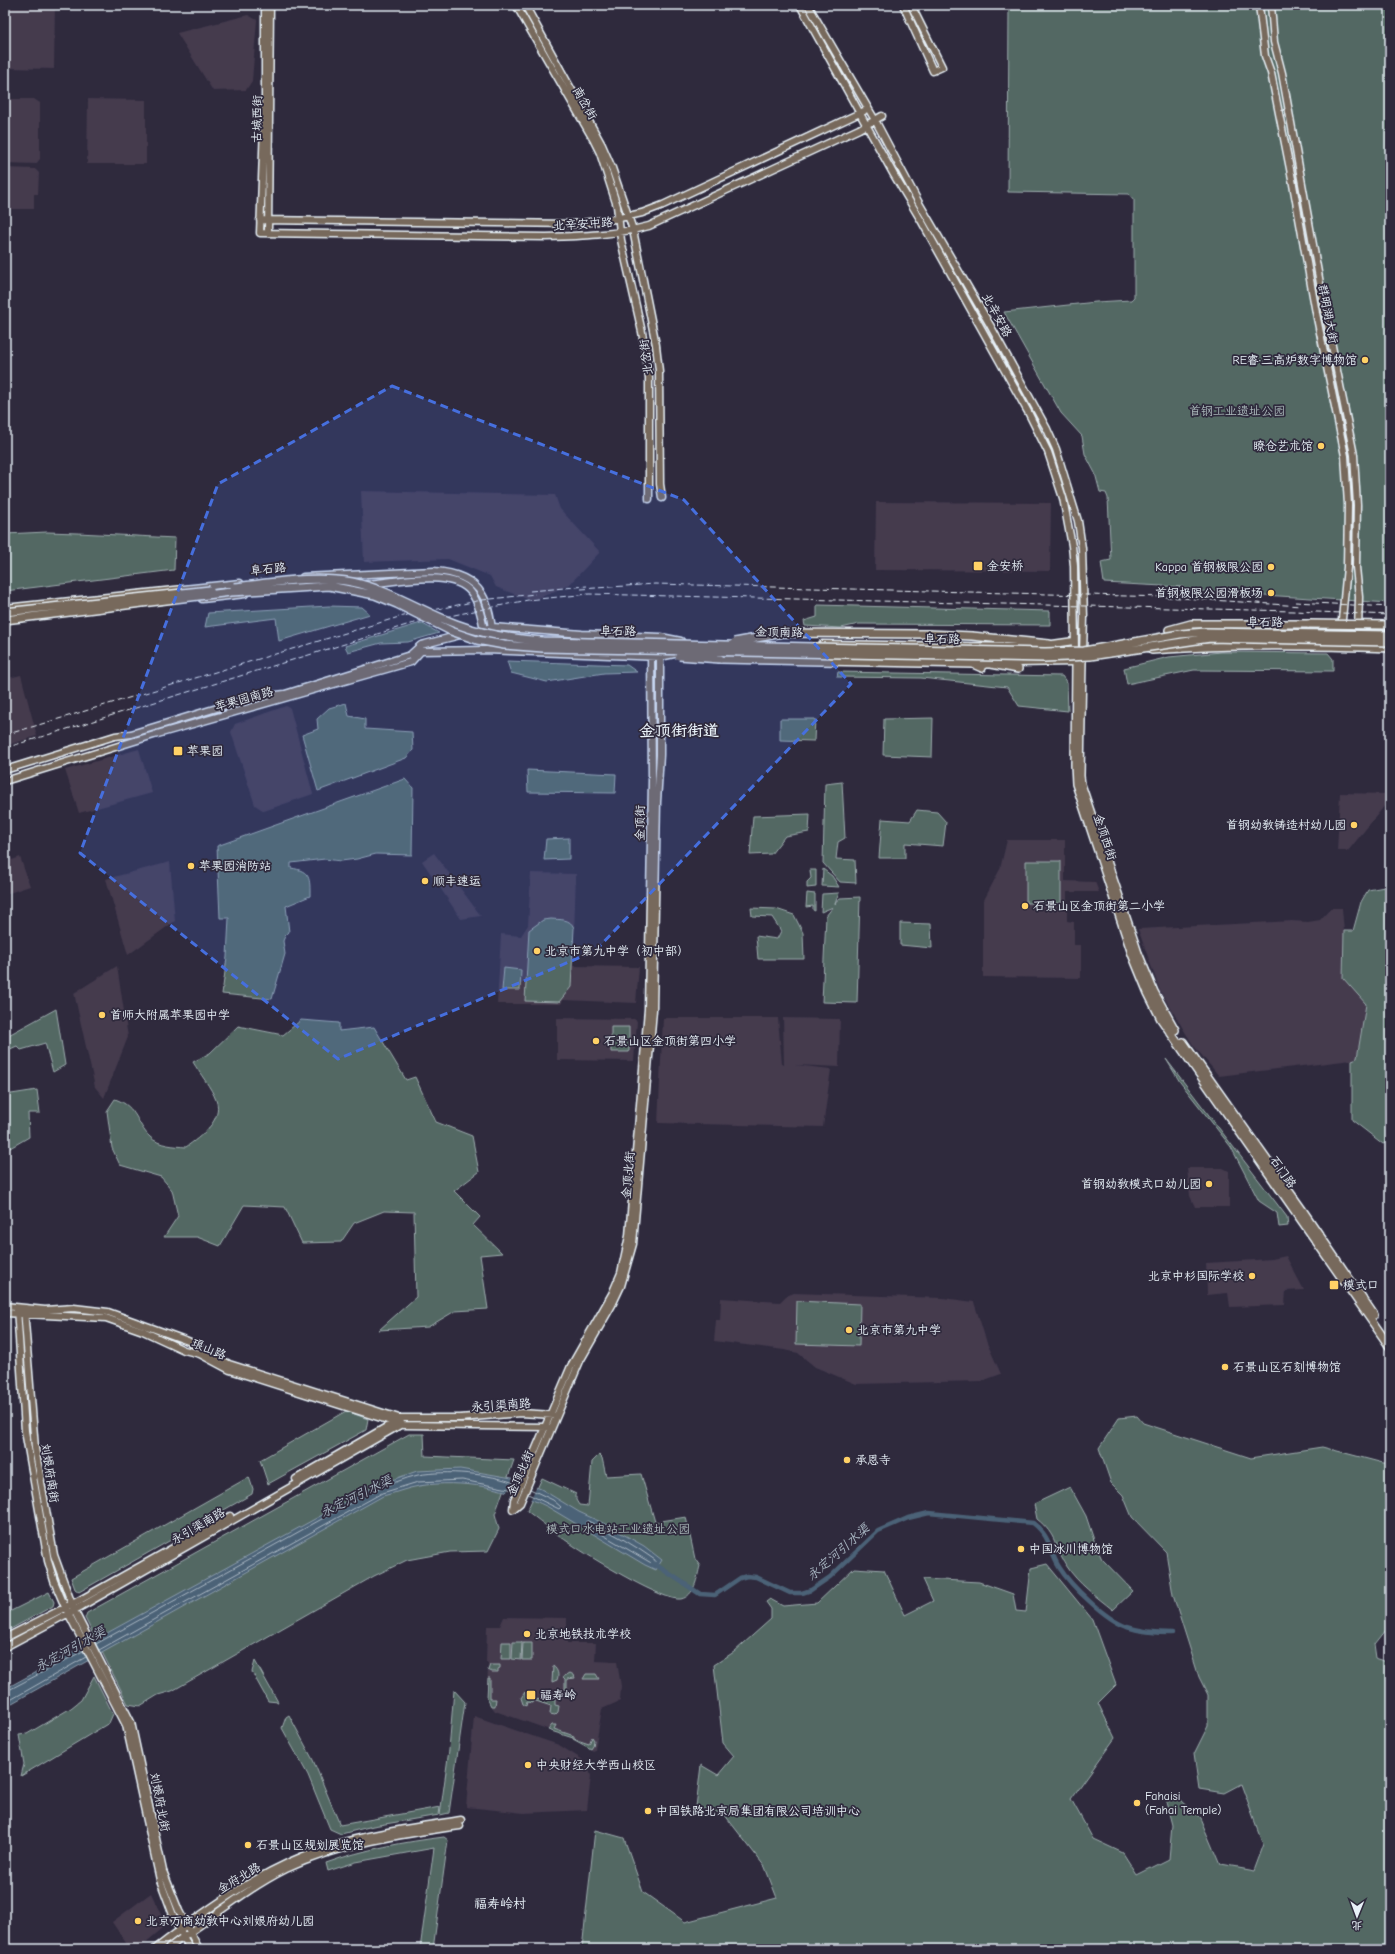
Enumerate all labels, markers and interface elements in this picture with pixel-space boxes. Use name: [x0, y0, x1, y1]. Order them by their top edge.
street label: 南岔街: [570, 84, 600, 122]
street label: 古城西街: [250, 95, 264, 143]
street label: 北辛安中路: [553, 215, 613, 233]
street label: 群明湖大街: [1315, 283, 1341, 345]
street label: 北辛安路: [979, 291, 1015, 339]
street label: 北岔街: [637, 338, 655, 376]
place label: RE睿·三高炉数字博物馆: [1232, 353, 1357, 367]
marker: RE睿·三高炉数字博物馆: [1360, 355, 1370, 365]
park label: 首钢工业遗址公园: [1189, 404, 1285, 418]
place label: 瞭仓艺术馆: [1253, 439, 1313, 453]
marker: 瞭仓艺术馆: [1316, 441, 1326, 451]
place label: 金安桥: [987, 559, 1024, 573]
street label: 阜石路: [249, 560, 287, 578]
marker: 金安桥: [972, 560, 984, 572]
place label: Kappa 首钢极限公园: [1155, 560, 1263, 574]
marker: Kappa 首钢极限公园: [1266, 562, 1276, 572]
place label: 首钢极限公园滑板场: [1155, 586, 1263, 600]
marker: 首钢极限公园滑板场: [1266, 588, 1276, 598]
street label: 阜石路: [1247, 615, 1283, 629]
street label: 阜石路: [600, 624, 636, 638]
street label: 金顶南路: [755, 625, 803, 639]
street label: 阜石路: [924, 632, 960, 646]
street label: 苹果园南路: [213, 684, 275, 714]
district label: 金顶街街道: [639, 722, 719, 740]
place label: 苹果园: [187, 744, 223, 758]
marker: 苹果园: [172, 745, 184, 757]
street label: 金顶街: [633, 805, 647, 841]
street label: 金顶西街: [1091, 812, 1119, 862]
place label: 首钢幼教铸造村幼儿园: [1226, 818, 1346, 832]
marker: 首钢幼教铸造村幼儿园: [1349, 820, 1359, 830]
place label: 苹果园消防站: [199, 859, 271, 873]
marker: 苹果园消防站: [186, 861, 196, 871]
place label: 顺丰速运: [433, 874, 481, 888]
marker: 顺丰速运: [420, 876, 430, 886]
place label: 石景山区金顶街第二小学: [1033, 899, 1165, 913]
marker: 石景山区金顶街第二小学: [1020, 901, 1030, 911]
place label: 北京市第九中学（初中部）: [545, 944, 689, 958]
marker: 北京市第九中学（初中部）: [532, 946, 542, 956]
place label: 首师大附属苹果园中学: [110, 1008, 230, 1022]
marker: 首师大附属苹果园中学: [97, 1010, 107, 1020]
place label: 石景山区金顶街第四小学: [604, 1034, 736, 1048]
marker: 石景山区金顶街第四小学: [591, 1036, 601, 1046]
street label: 金顶北街: [619, 1150, 637, 1200]
street label: 石门路: [1267, 1153, 1299, 1191]
place label: 首钢幼教模式口幼儿园: [1081, 1177, 1201, 1191]
marker: 首钢幼教模式口幼儿园: [1204, 1179, 1214, 1189]
place label: 北京中杉国际学校: [1148, 1269, 1244, 1283]
marker: 北京中杉国际学校: [1247, 1271, 1257, 1281]
place label: 模式口: [1343, 1278, 1379, 1292]
marker: 模式口: [1328, 1279, 1340, 1291]
place label: 北京市第九中学: [857, 1323, 941, 1337]
marker: 北京市第九中学: [844, 1325, 854, 1335]
street label: 琅山路: [190, 1336, 228, 1362]
place label: 石景山区石刻博物馆: [1233, 1360, 1341, 1374]
marker: 石景山区石刻博物馆: [1220, 1362, 1230, 1372]
street label: 永引渠南路: [471, 1396, 531, 1414]
street label: 刘娘府南街: [38, 1442, 62, 1504]
street label: 金顶北街: [504, 1448, 536, 1498]
place label: 承恩寺: [855, 1453, 891, 1467]
marker: 承恩寺: [842, 1455, 852, 1465]
water label: 永定河引水渠: [318, 1472, 395, 1520]
street label: 永引渠南路: [169, 1505, 227, 1547]
water label: 永定河引水渠: [804, 1520, 873, 1583]
park label: 模式口水电站工业遗址公园: [546, 1522, 690, 1536]
place label: 中国冰川博物馆: [1029, 1542, 1113, 1556]
marker: 中国冰川博物馆: [1016, 1544, 1026, 1554]
water label: 永定河引水渠: [32, 1623, 109, 1674]
place label: 北京地铁技术学校: [535, 1627, 631, 1641]
marker: 北京地铁技术学校: [522, 1629, 532, 1639]
place label: 福寿岭: [540, 1688, 577, 1702]
marker: 福寿岭: [525, 1689, 537, 1701]
place label: 中央财经大学西山校区: [536, 1758, 656, 1772]
marker: 中央财经大学西山校区: [523, 1760, 533, 1770]
street label: 刘娘府北街: [147, 1771, 173, 1833]
place label: Fahaisi (Fahai Temple): [1145, 1789, 1221, 1817]
marker: Fahaisi (Fahai Temple): [1132, 1798, 1142, 1808]
place label: 中国铁路北京局集团有限公司培训中心: [656, 1804, 860, 1818]
marker: 中国铁路北京局集团有限公司培训中心: [643, 1806, 653, 1816]
place label: 石景山区规划展览馆: [256, 1838, 364, 1852]
marker: 石景山区规划展览馆: [243, 1840, 253, 1850]
street label: 金府北路: [215, 1860, 263, 1896]
district label: 福寿岭村: [474, 1896, 526, 1911]
north arrow: [1337, 1896, 1377, 1936]
place label: 北京万商幼教中心刘娘府幼儿园: [146, 1914, 314, 1928]
marker: 北京万商幼教中心刘娘府幼儿园: [133, 1916, 143, 1926]
text: 北: [1351, 1919, 1362, 1932]

